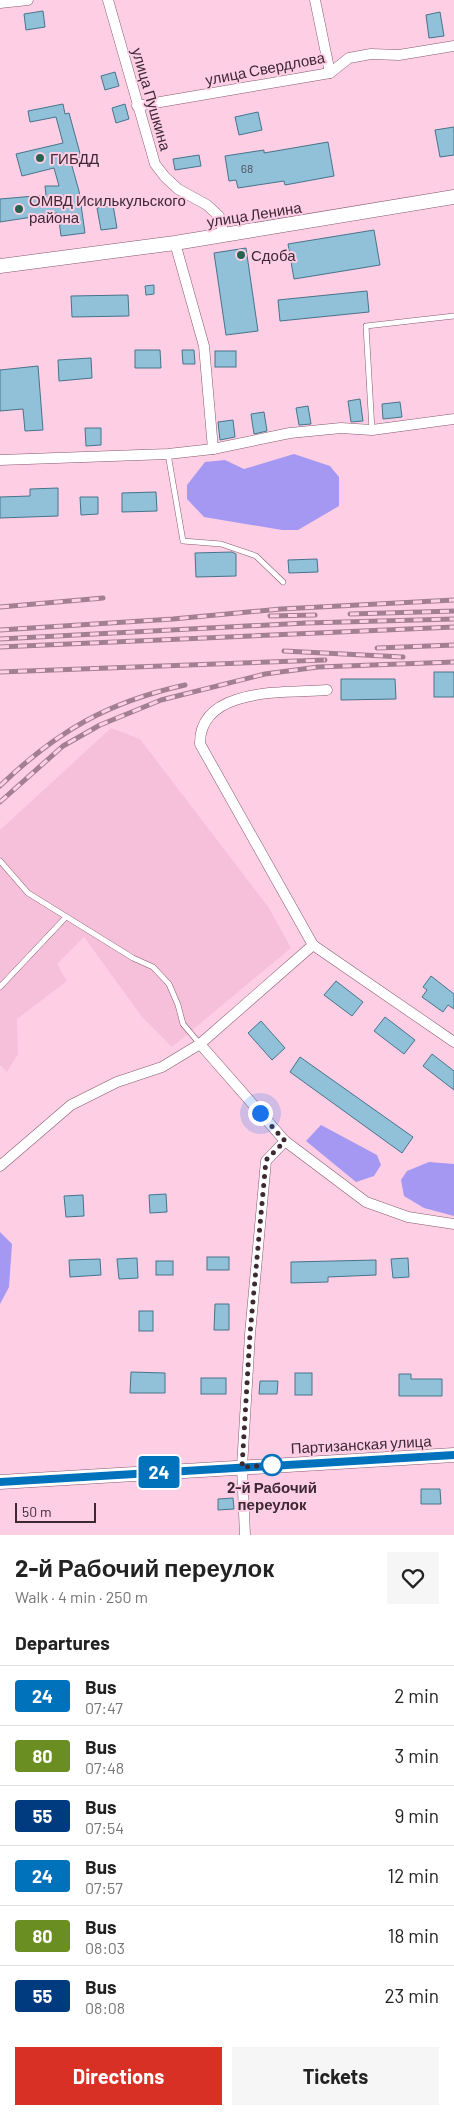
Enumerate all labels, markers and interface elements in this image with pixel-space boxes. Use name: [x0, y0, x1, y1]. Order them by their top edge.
street label: улица Пушкина: [129, 46, 175, 153]
street label: улица Свердлова: [204, 47, 327, 88]
place label: ГИБДД: [50, 149, 99, 167]
marker: ГИБДД: [34, 152, 46, 164]
house number: 68: [241, 161, 253, 175]
place label: ОМВД Исилькульского района: [29, 191, 186, 226]
street label: улица Ленина: [205, 198, 303, 230]
marker: ОМВД Исилькульского района: [13, 203, 25, 215]
place label: Сдоба: [251, 246, 296, 264]
marker: Сдоба: [235, 249, 247, 261]
your location: [248, 1101, 273, 1126]
street label: Партизанская улица: [290, 1431, 433, 1457]
marker: 2-й Рабочий переулок: [261, 1454, 283, 1476]
line badge: 24: [136, 1456, 182, 1488]
text: 24: [149, 1461, 169, 1483]
place label: 2-й Рабочий переулок: [227, 1478, 317, 1513]
scale bar: [15, 1500, 96, 1523]
text: 50 m: [22, 1503, 51, 1520]
button: heart: [387, 1552, 439, 1604]
text: 2-й Рабочий переулок: [15, 1553, 274, 1582]
text: Walk · 4 min · 250 m: [15, 1587, 148, 1606]
text: Departures: [15, 1631, 110, 1654]
text: Bus: [85, 1675, 117, 1698]
text: 2 min: [394, 1684, 439, 1707]
text: 24: [32, 1685, 53, 1707]
text: 07:47: [85, 1698, 123, 1717]
text: Bus: [85, 1735, 117, 1758]
text: 3 min: [395, 1744, 439, 1767]
text: 80: [33, 1745, 53, 1767]
text: 07:48: [85, 1758, 124, 1777]
text: Bus: [85, 1795, 117, 1818]
text: 9 min: [395, 1804, 439, 1827]
text: 55: [33, 1805, 52, 1827]
text: 07:54: [85, 1818, 124, 1837]
text: Bus: [85, 1855, 117, 1878]
text: 12 min: [388, 1864, 439, 1887]
text: 24: [32, 1865, 53, 1887]
text: 07:57: [85, 1878, 123, 1897]
text: Bus: [85, 1915, 117, 1938]
text: 18 min: [388, 1924, 439, 1947]
text: 80: [33, 1925, 53, 1947]
text: 08:03: [85, 1938, 125, 1957]
text: Bus: [85, 1975, 117, 1998]
text: 23 min: [385, 1984, 439, 2007]
text: 55: [33, 1985, 52, 2007]
text: 08:08: [85, 1998, 125, 2017]
button: Directions: [15, 2047, 222, 2105]
button: Tickets: [232, 2047, 439, 2105]

